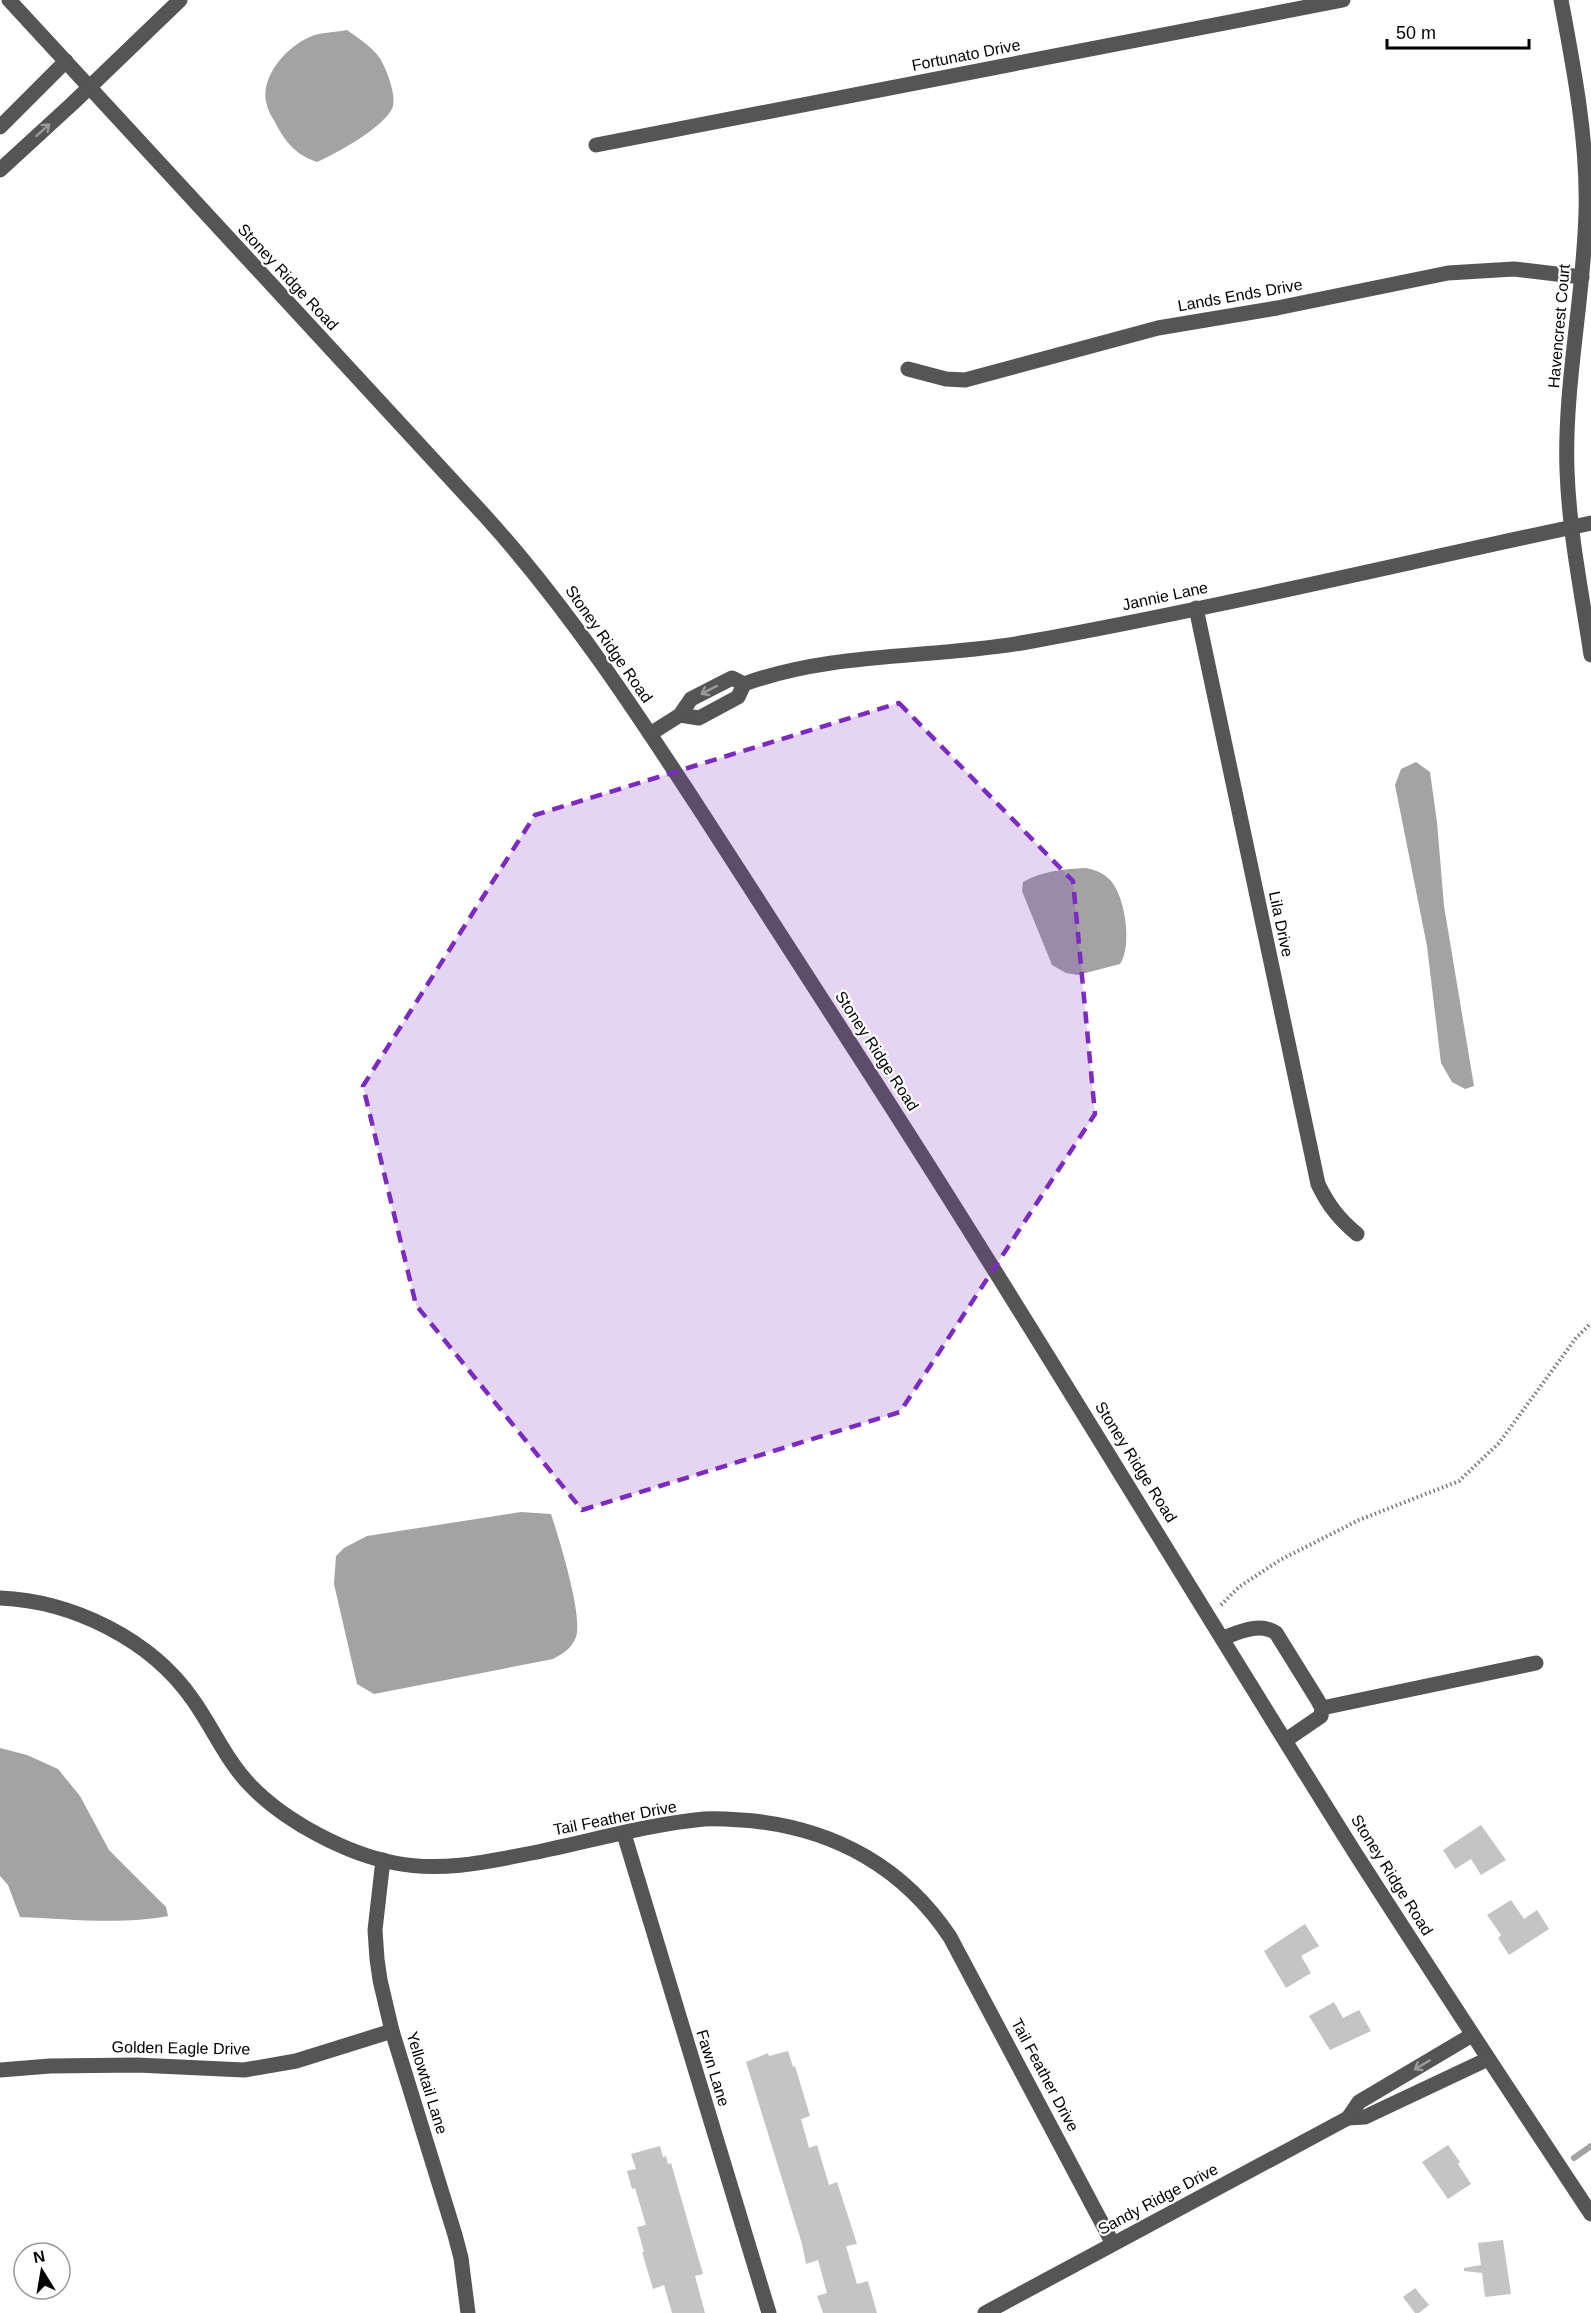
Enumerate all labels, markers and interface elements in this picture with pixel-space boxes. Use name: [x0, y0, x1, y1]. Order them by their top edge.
scale bar: [1387, 12, 1530, 50]
text: 50 m: [1396, 23, 1436, 43]
street label: Fortunato Drive: [910, 36, 1022, 74]
one-way arrow: [35, 123, 50, 137]
street label: Stoney Ridge Road: [234, 220, 342, 334]
street label: Havencrest Court: [1545, 263, 1573, 389]
street label: Lands Ends Drive: [1176, 276, 1304, 314]
street label: Jannie Lane: [1121, 579, 1210, 613]
street label: Stoney Ridge Road: [562, 582, 656, 706]
one-way arrow: [701, 684, 718, 696]
street label: Lila Drive: [1266, 890, 1296, 958]
street label: Stoney Ridge Road: [832, 988, 922, 1114]
street label: Stoney Ridge Road: [1092, 1399, 1180, 1525]
street label: Tail Feather Drive: [552, 1798, 678, 1838]
street label: Stoney Ridge Road: [1348, 1812, 1436, 1938]
street label: Tail Feather Drive: [1008, 2016, 1082, 2134]
street label: Fawn Lane: [693, 2028, 733, 2108]
street label: Yellowtail Lane: [403, 2030, 451, 2136]
street label: Golden Eagle Drive: [111, 2038, 251, 2058]
one-way arrow: [1414, 2059, 1431, 2071]
street label: Sandy Ridge Drive: [1095, 2160, 1221, 2238]
north arrow: [12, 2241, 72, 2301]
text: N: [32, 2247, 47, 2266]

